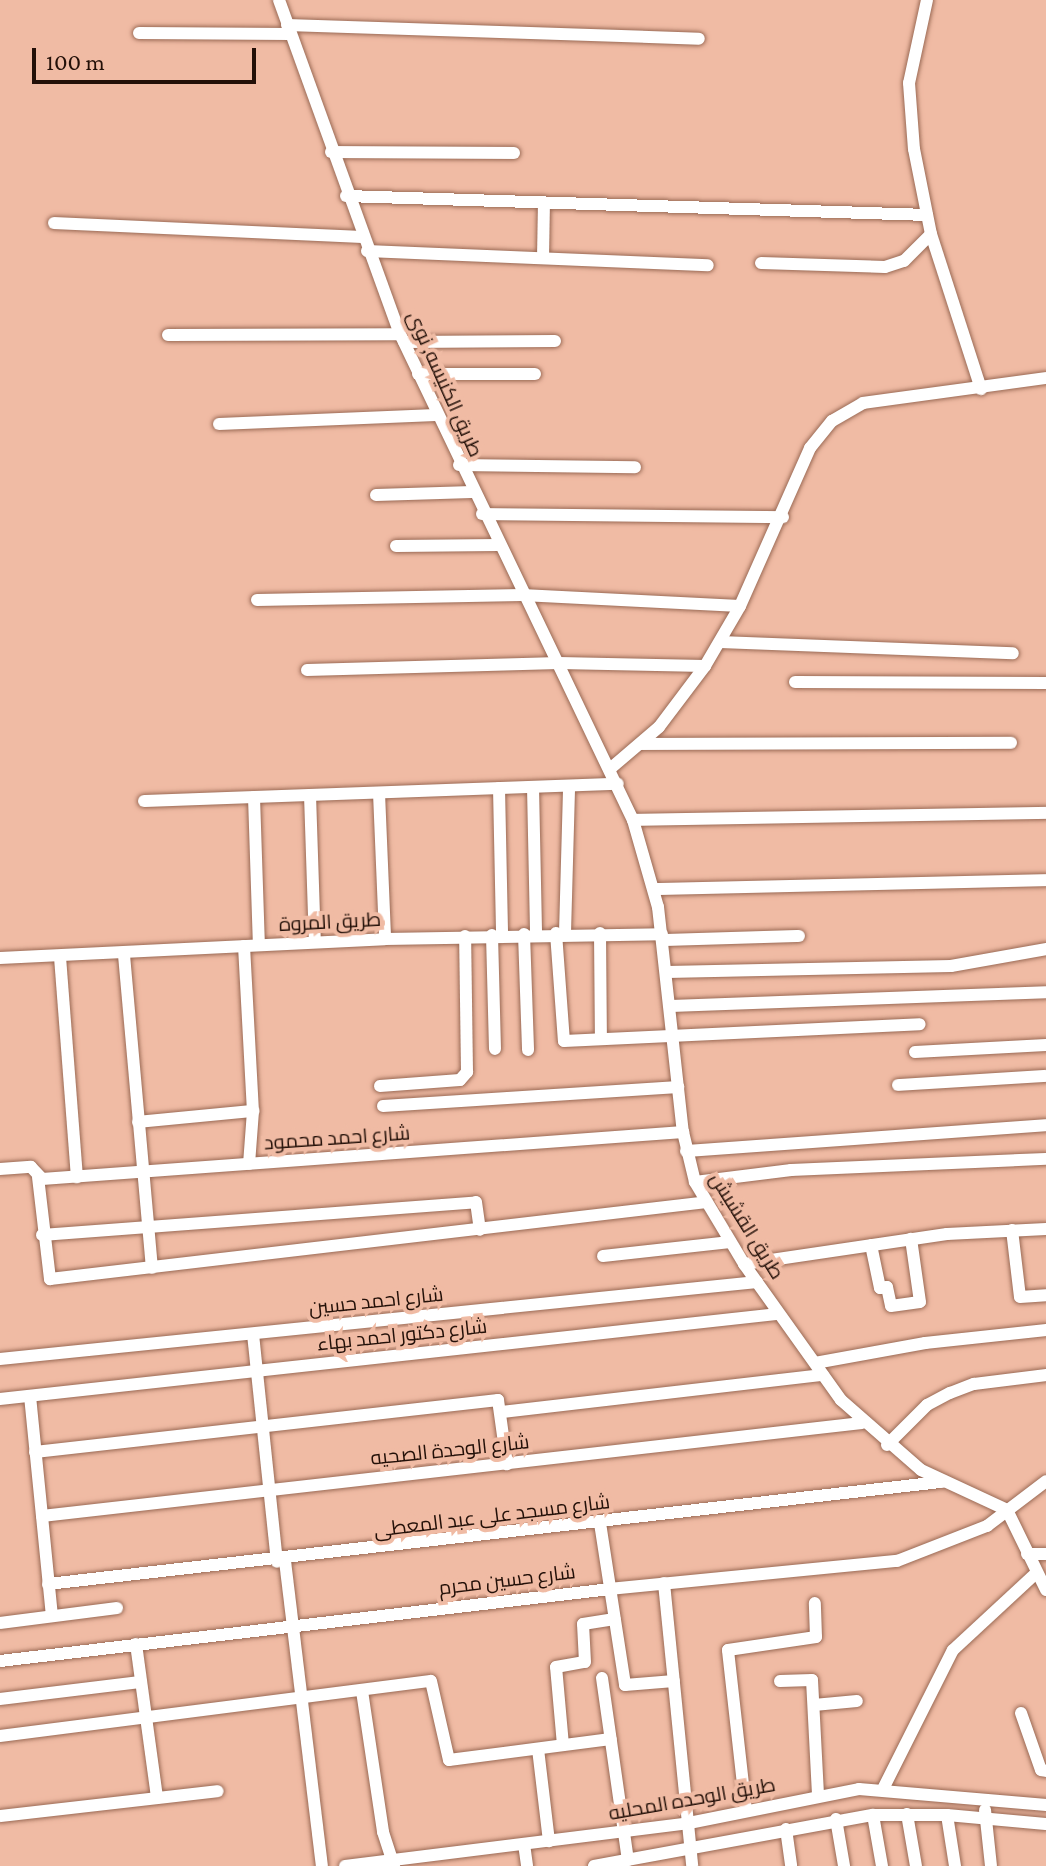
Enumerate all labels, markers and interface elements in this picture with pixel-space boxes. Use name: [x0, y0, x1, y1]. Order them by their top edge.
scale bar: [36, 32, 260, 82]
text: 100 m: [46, 48, 105, 75]
street label: طريق الكنيسه, نوى: [402, 307, 488, 461]
street label: طريق المروة: [278, 907, 382, 937]
street label: شارع احمد محمود: [263, 1121, 411, 1155]
street label: طريق القشيش: [705, 1168, 789, 1284]
street label: شارع احمد حسين: [308, 1282, 444, 1320]
street label: شارع دكتور احمد بهاء: [316, 1314, 488, 1356]
street label: شارع الوحدة الصحيه: [369, 1430, 531, 1470]
street label: شارع مسجد على عبد المعطى: [373, 1490, 611, 1542]
street label: شارع حسين محرم: [437, 1560, 577, 1600]
street label: طريق الوحده المحليه: [607, 1772, 777, 1826]

